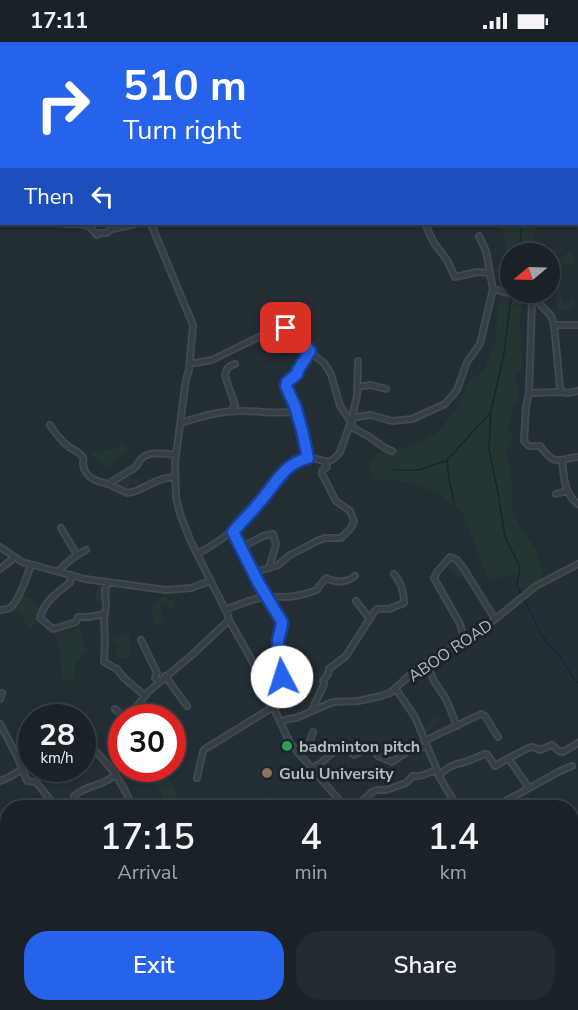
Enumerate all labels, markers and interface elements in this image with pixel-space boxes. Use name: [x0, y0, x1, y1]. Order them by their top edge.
text: 17:11: [30, 6, 88, 36]
text: 510 m: [123, 58, 247, 115]
icon: right: [24, 66, 102, 144]
text: Turn right: [123, 112, 241, 149]
icon: left: [86, 180, 119, 213]
text: Then: [24, 182, 74, 212]
north arrow: [500, 243, 560, 303]
map controls: [500, 243, 560, 303]
pin: [260, 302, 311, 353]
icon: arrive: [269, 311, 302, 344]
street label: ABOO ROAD: [404, 614, 497, 687]
position arrow: [250, 645, 314, 709]
speed limit sign: 30: [108, 704, 186, 782]
text: 28: [39, 715, 75, 756]
place label: badminton pitch: [299, 736, 420, 758]
marker: badminton pitch: [280, 739, 294, 753]
text: km/h: [40, 748, 74, 768]
place label: Gulu University: [279, 763, 394, 785]
marker: Gulu University: [260, 766, 274, 780]
text: 17:15: [100, 813, 195, 862]
text: 4: [300, 813, 322, 862]
text: 1.4: [427, 813, 479, 862]
text: Arrival: [117, 859, 177, 886]
text: min: [295, 859, 328, 886]
text: km: [440, 859, 467, 886]
button: Exit: [24, 931, 284, 1000]
button: Share: [296, 931, 555, 1000]

